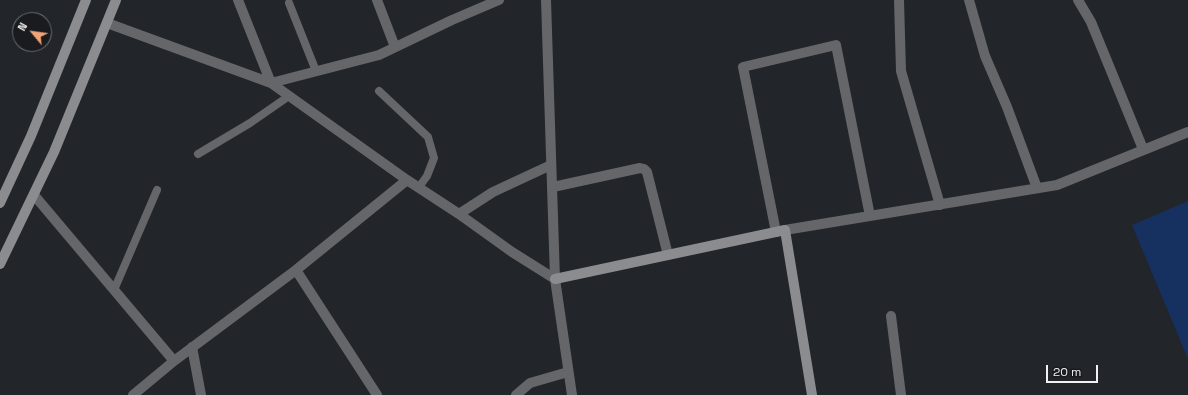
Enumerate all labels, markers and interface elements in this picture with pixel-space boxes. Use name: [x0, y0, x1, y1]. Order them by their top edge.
north arrow: [12, 12, 52, 52]
text: N: [14, 20, 30, 33]
scale bar: [1048, 357, 1100, 383]
text: 20 m: [1053, 364, 1081, 380]

